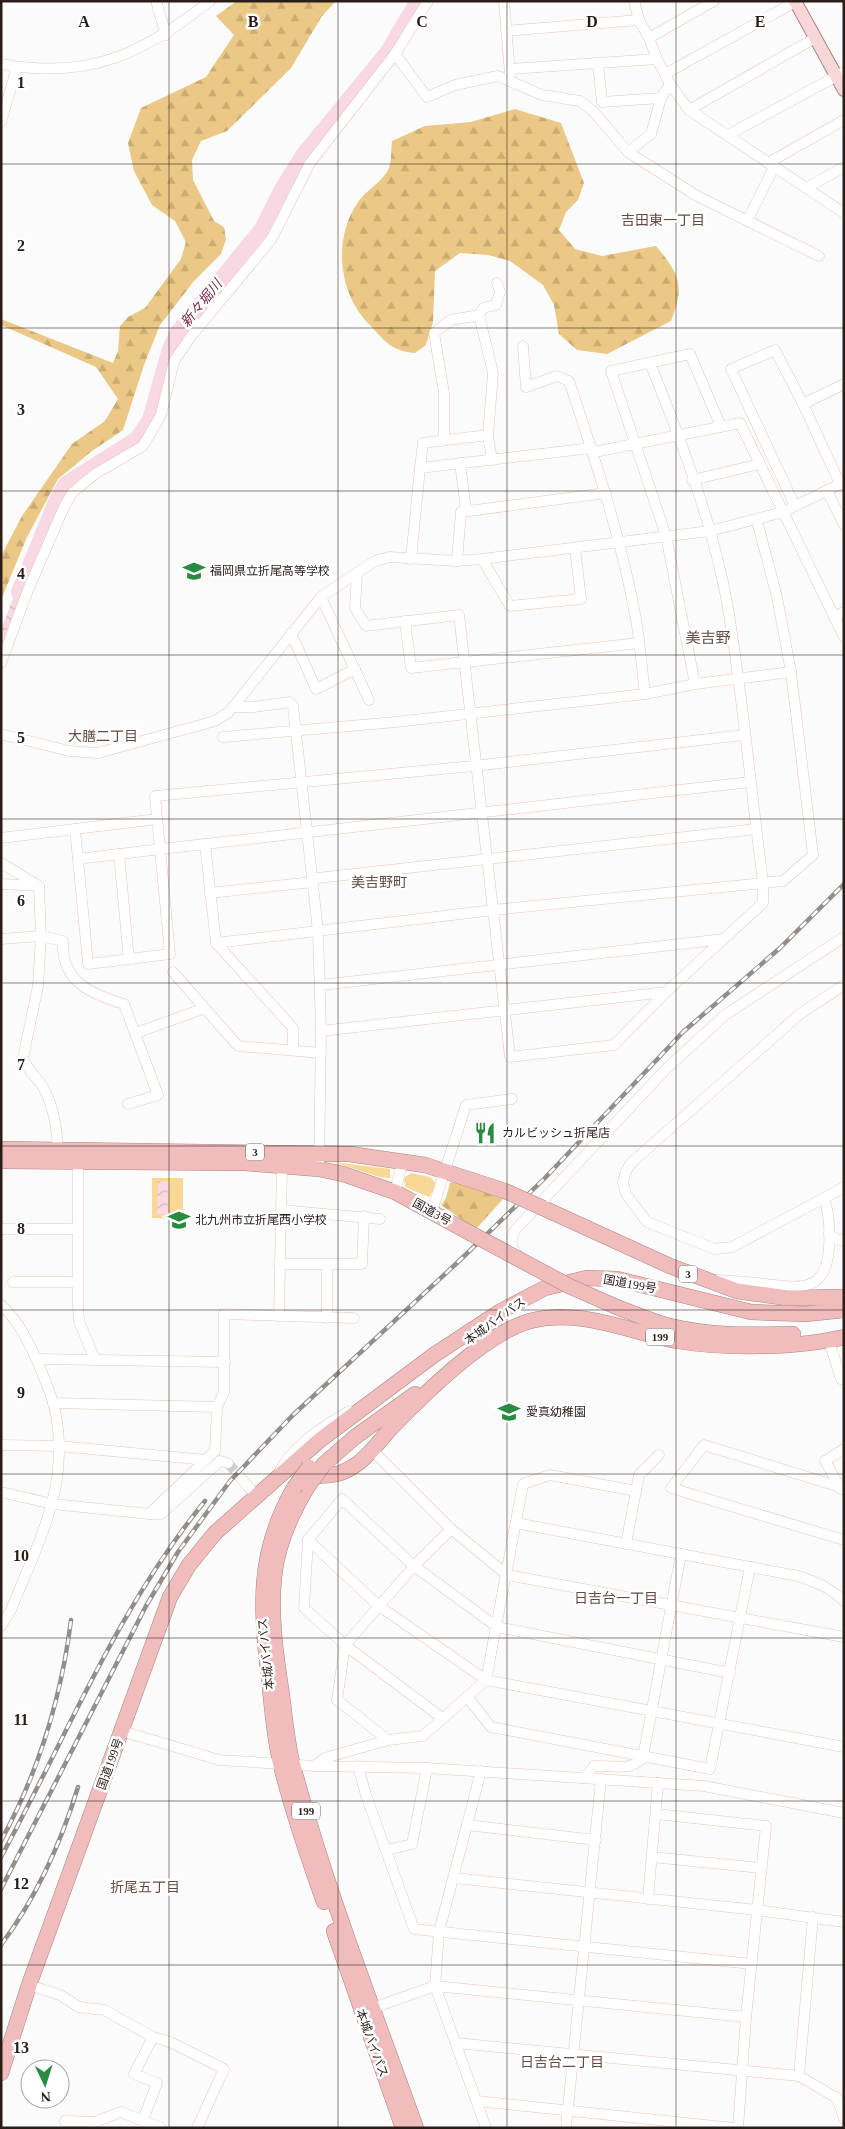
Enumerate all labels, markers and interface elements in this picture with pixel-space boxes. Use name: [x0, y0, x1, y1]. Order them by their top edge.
text: A: [78, 13, 90, 30]
text: B: [248, 13, 259, 30]
text: C: [416, 13, 428, 30]
text: D: [586, 13, 598, 30]
text: E: [755, 13, 765, 30]
text: 1: [17, 74, 25, 91]
district label: 吉田東一丁目: [621, 213, 705, 228]
text: 2: [17, 237, 25, 254]
water label: 新々堀川: [178, 275, 226, 330]
text: 3: [17, 401, 25, 418]
school or university icon: 福岡県立折尾高等学校: [181, 558, 207, 584]
place label: 福岡県立折尾高等学校: [210, 564, 330, 578]
text: 4: [17, 565, 25, 582]
district label: 美吉野: [685, 630, 731, 646]
text: 5: [17, 729, 25, 746]
district label: 大膳二丁目: [68, 729, 138, 744]
district label: 美吉野町: [351, 875, 407, 890]
text: 6: [17, 892, 25, 909]
text: 7: [17, 1056, 25, 1073]
restaurant icon: カルビッシュ折尾店: [472, 1120, 498, 1146]
place label: カルビッシュ折尾店: [502, 1126, 610, 1140]
road number: 3: [246, 1144, 264, 1160]
street label: 国道3号: [410, 1196, 454, 1228]
school or university icon: 北九州市立折尾西小学校: [166, 1207, 192, 1233]
place label: 北九州市立折尾西小学校: [195, 1213, 327, 1227]
text: 8: [17, 1220, 25, 1237]
road number: 3: [679, 1266, 697, 1282]
street label: 国道199号: [602, 1272, 658, 1296]
street label: 本城バイパス: [462, 1294, 528, 1348]
road number: 199: [646, 1328, 674, 1345]
text: 9: [17, 1384, 25, 1401]
school or university icon: 愛真幼稚園: [496, 1399, 522, 1425]
place label: 愛真幼稚園: [526, 1405, 586, 1419]
text: 10: [13, 1547, 29, 1564]
district label: 日吉台一丁目: [574, 1590, 658, 1606]
street label: 本城バイパス: [255, 1618, 277, 1690]
text: 11: [13, 1711, 29, 1728]
street label: 国道199号: [94, 1736, 126, 1792]
road number: 199: [292, 1802, 320, 1820]
text: 12: [13, 1875, 29, 1892]
district label: 折尾五丁目: [110, 1880, 180, 1895]
street label: 本城バイパス: [353, 2007, 391, 2079]
text: 13: [13, 2039, 29, 2056]
district label: 日吉台二丁目: [520, 2054, 604, 2070]
north arrow: [20, 2059, 70, 2109]
text: N: [40, 2089, 51, 2104]

